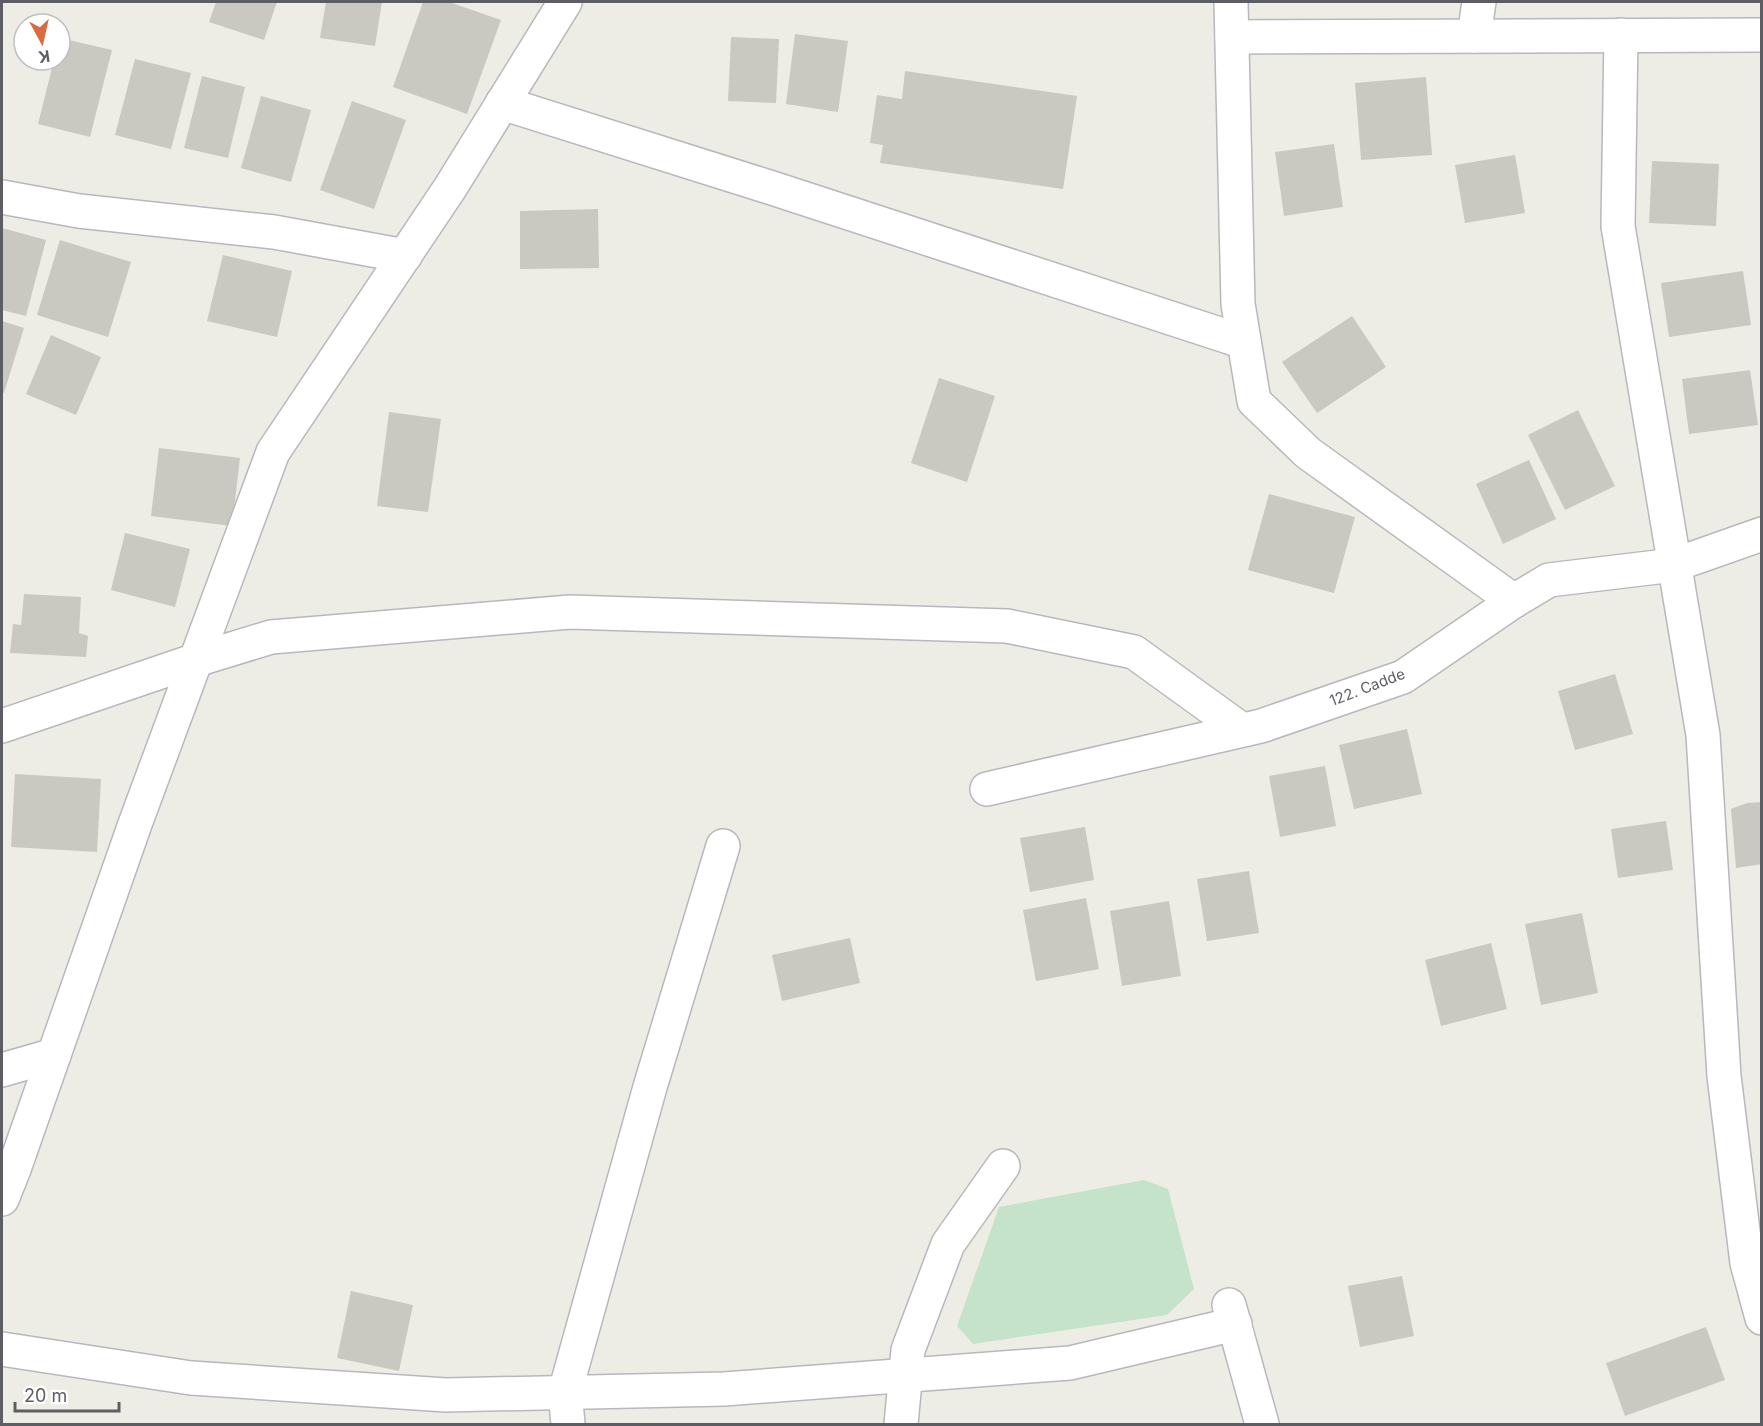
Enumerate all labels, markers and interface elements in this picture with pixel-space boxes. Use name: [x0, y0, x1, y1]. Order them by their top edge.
north arrow: [12, 12, 72, 72]
text: K: [37, 46, 51, 68]
street label: 122. Cadde: [1327, 664, 1407, 710]
scale bar: [15, 1375, 118, 1413]
text: 20 m: [24, 1385, 67, 1406]

